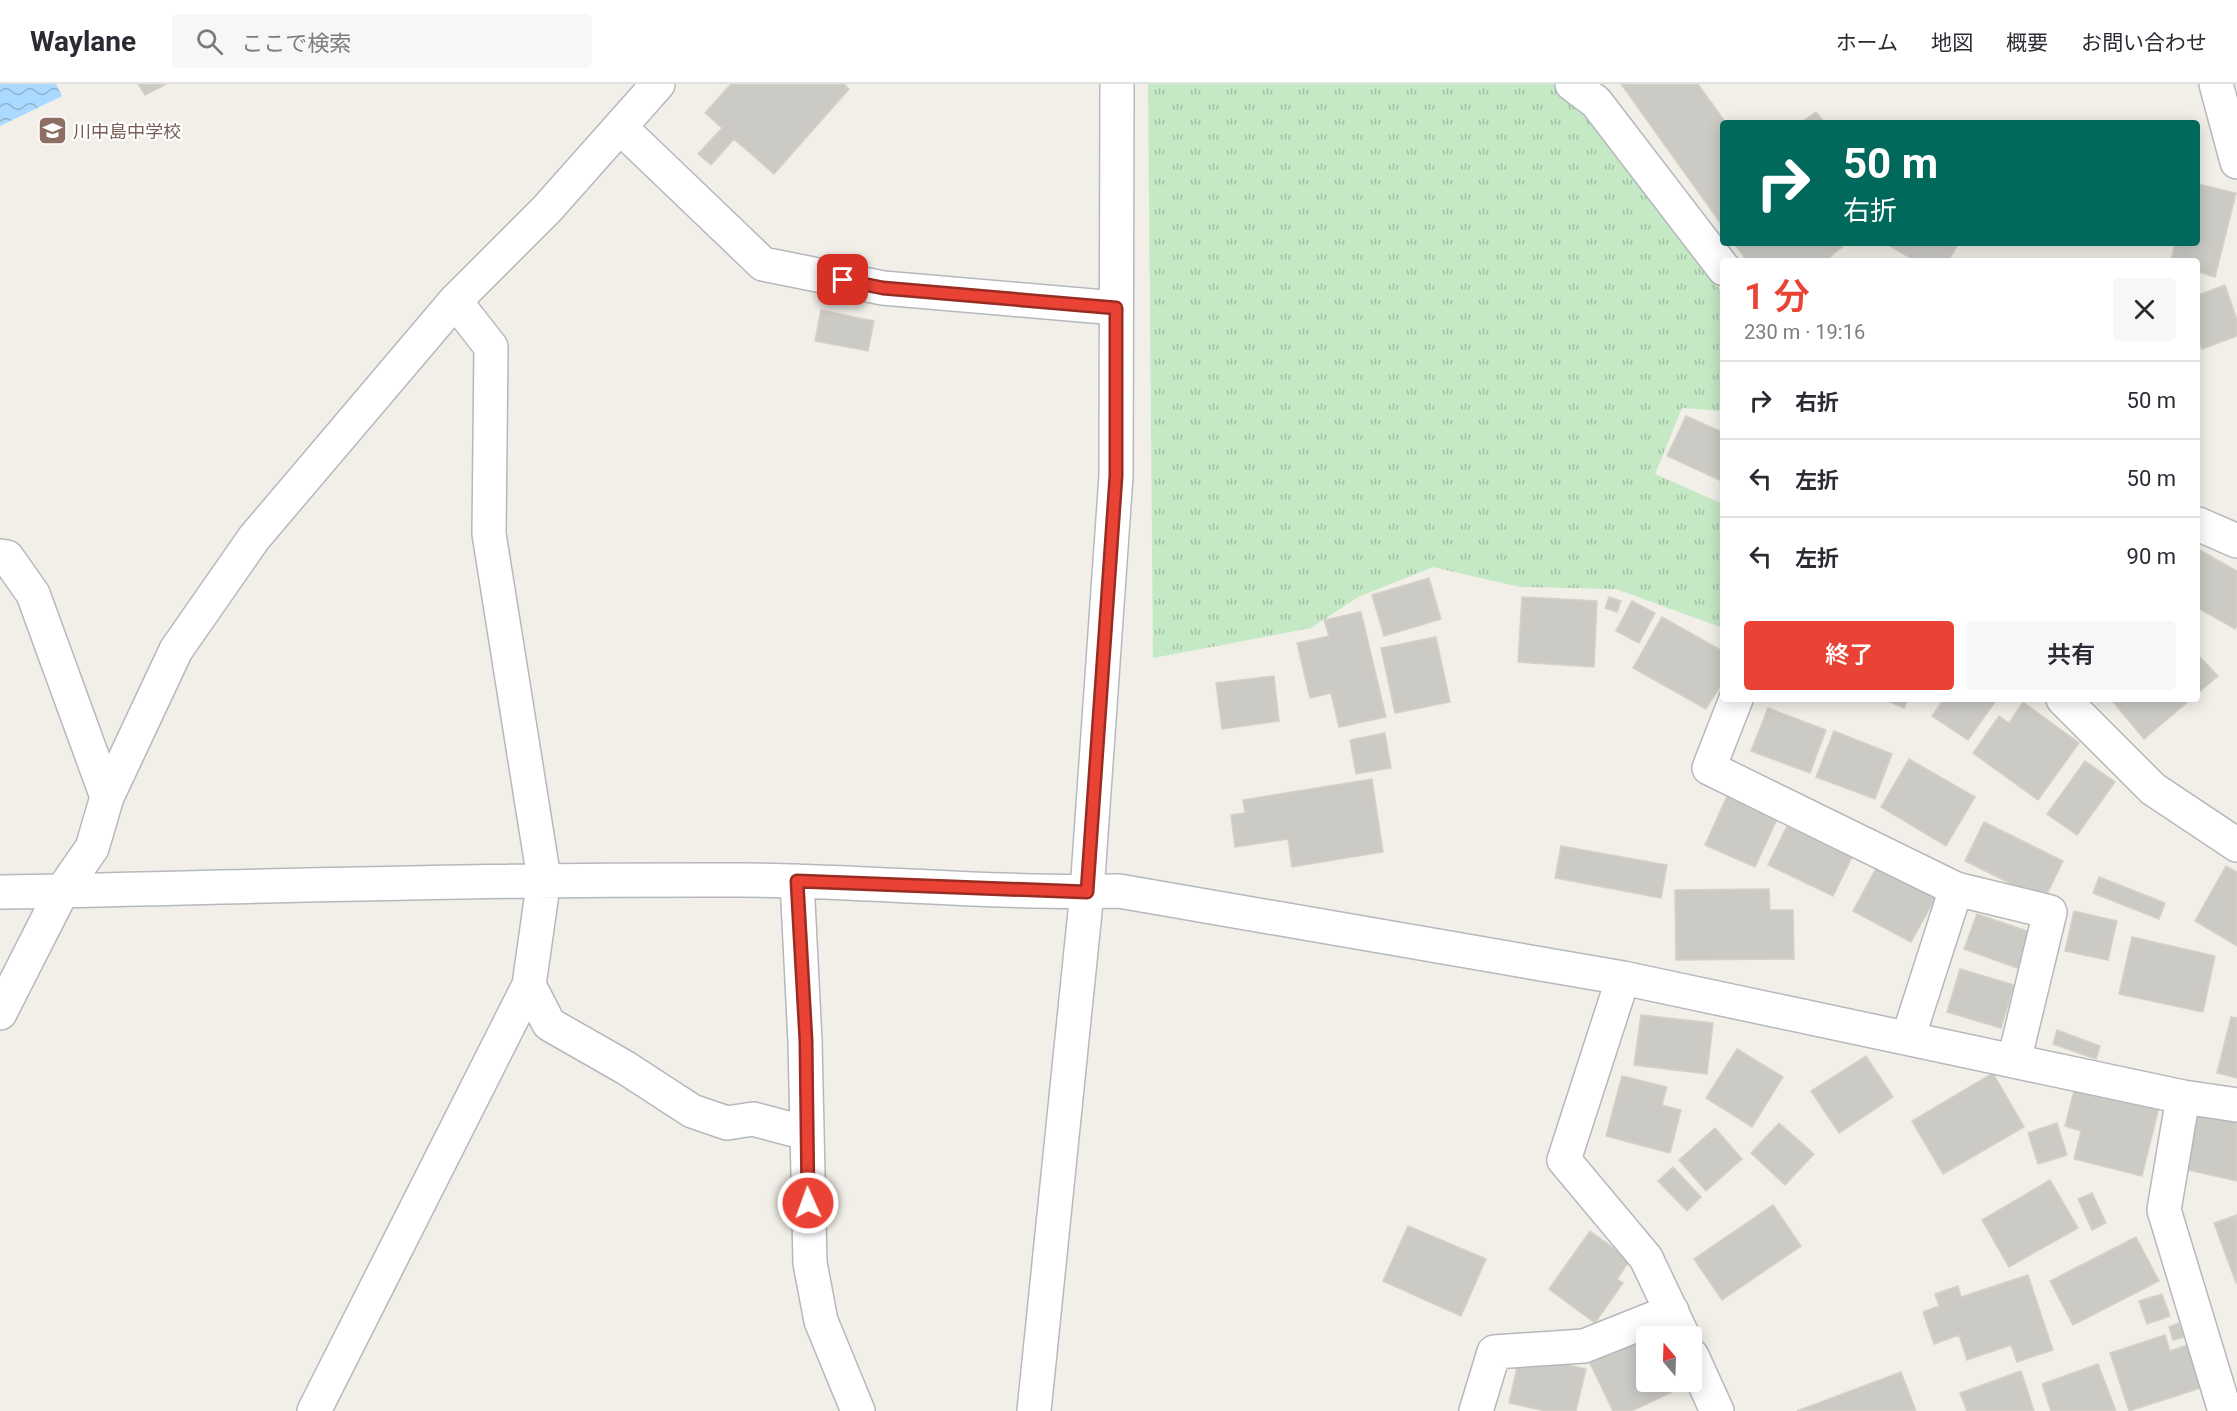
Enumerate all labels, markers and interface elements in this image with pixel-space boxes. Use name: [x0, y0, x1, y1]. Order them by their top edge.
search box: [172, 14, 592, 68]
text: Waylane: [30, 25, 136, 58]
icon: search: [193, 25, 226, 58]
text: ここで検索: [241, 31, 351, 56]
text: ホーム: [1836, 31, 1898, 55]
text: 地図: [1931, 31, 1973, 55]
text: 概要: [2006, 31, 2048, 55]
text: お問い合わせ: [2081, 31, 2207, 55]
school or university icon: 川中島中学校: [36, 115, 68, 147]
place label: 川中島中学校: [73, 121, 181, 142]
text: 50 m: [1843, 139, 1938, 188]
icon: right: [1744, 144, 1822, 222]
text: 右折: [1843, 195, 1897, 227]
pin: [817, 254, 868, 305]
icon: arrive: [826, 263, 859, 296]
text: 1 分: [1744, 276, 1810, 318]
button: close: [2113, 278, 2176, 341]
text: 230 m · 19:16: [1744, 320, 1865, 344]
icon: right: [1744, 384, 1777, 417]
text: 50 m: [2127, 388, 2176, 413]
text: 右折: [1795, 390, 1839, 415]
icon: left: [1744, 462, 1777, 495]
text: 50 m: [2127, 466, 2176, 491]
text: 左折: [1795, 468, 1839, 493]
icon: left: [1744, 540, 1777, 573]
text: 90 m: [2127, 544, 2176, 569]
text: 左折: [1795, 546, 1839, 571]
button: 終了: [1744, 621, 1954, 690]
button: 共有: [1966, 621, 2176, 690]
position arrow: [776, 1171, 840, 1235]
north arrow: [1636, 1326, 1702, 1392]
map controls: [1636, 1326, 1702, 1392]

